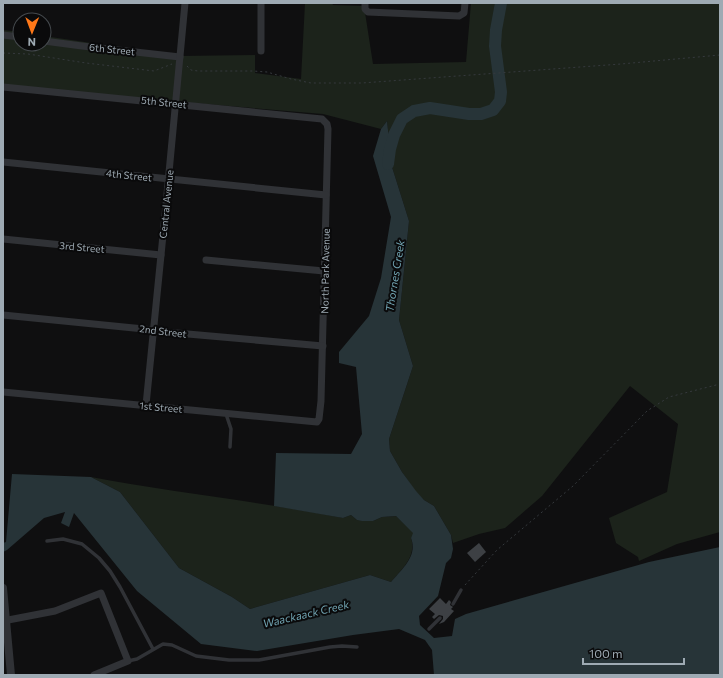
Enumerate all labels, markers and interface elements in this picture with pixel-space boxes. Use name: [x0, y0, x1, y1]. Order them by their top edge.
north arrow: [12, 12, 52, 52]
text: N: [28, 36, 36, 49]
street label: 6th Street: [88, 41, 136, 57]
street label: 5th Street: [141, 94, 187, 110]
street label: 4th Street: [105, 167, 153, 183]
street label: Central Avenue: [156, 169, 176, 239]
street label: North Park Avenue: [318, 228, 332, 314]
water label: Thornes Creek: [382, 238, 407, 313]
street label: 3rd Street: [59, 239, 105, 255]
street label: 2nd Street: [139, 322, 187, 340]
street label: 1st Street: [139, 399, 183, 415]
water label: Waackaack Creek: [262, 597, 351, 630]
scale bar: [583, 640, 684, 666]
text: 100 m: [589, 646, 623, 660]

